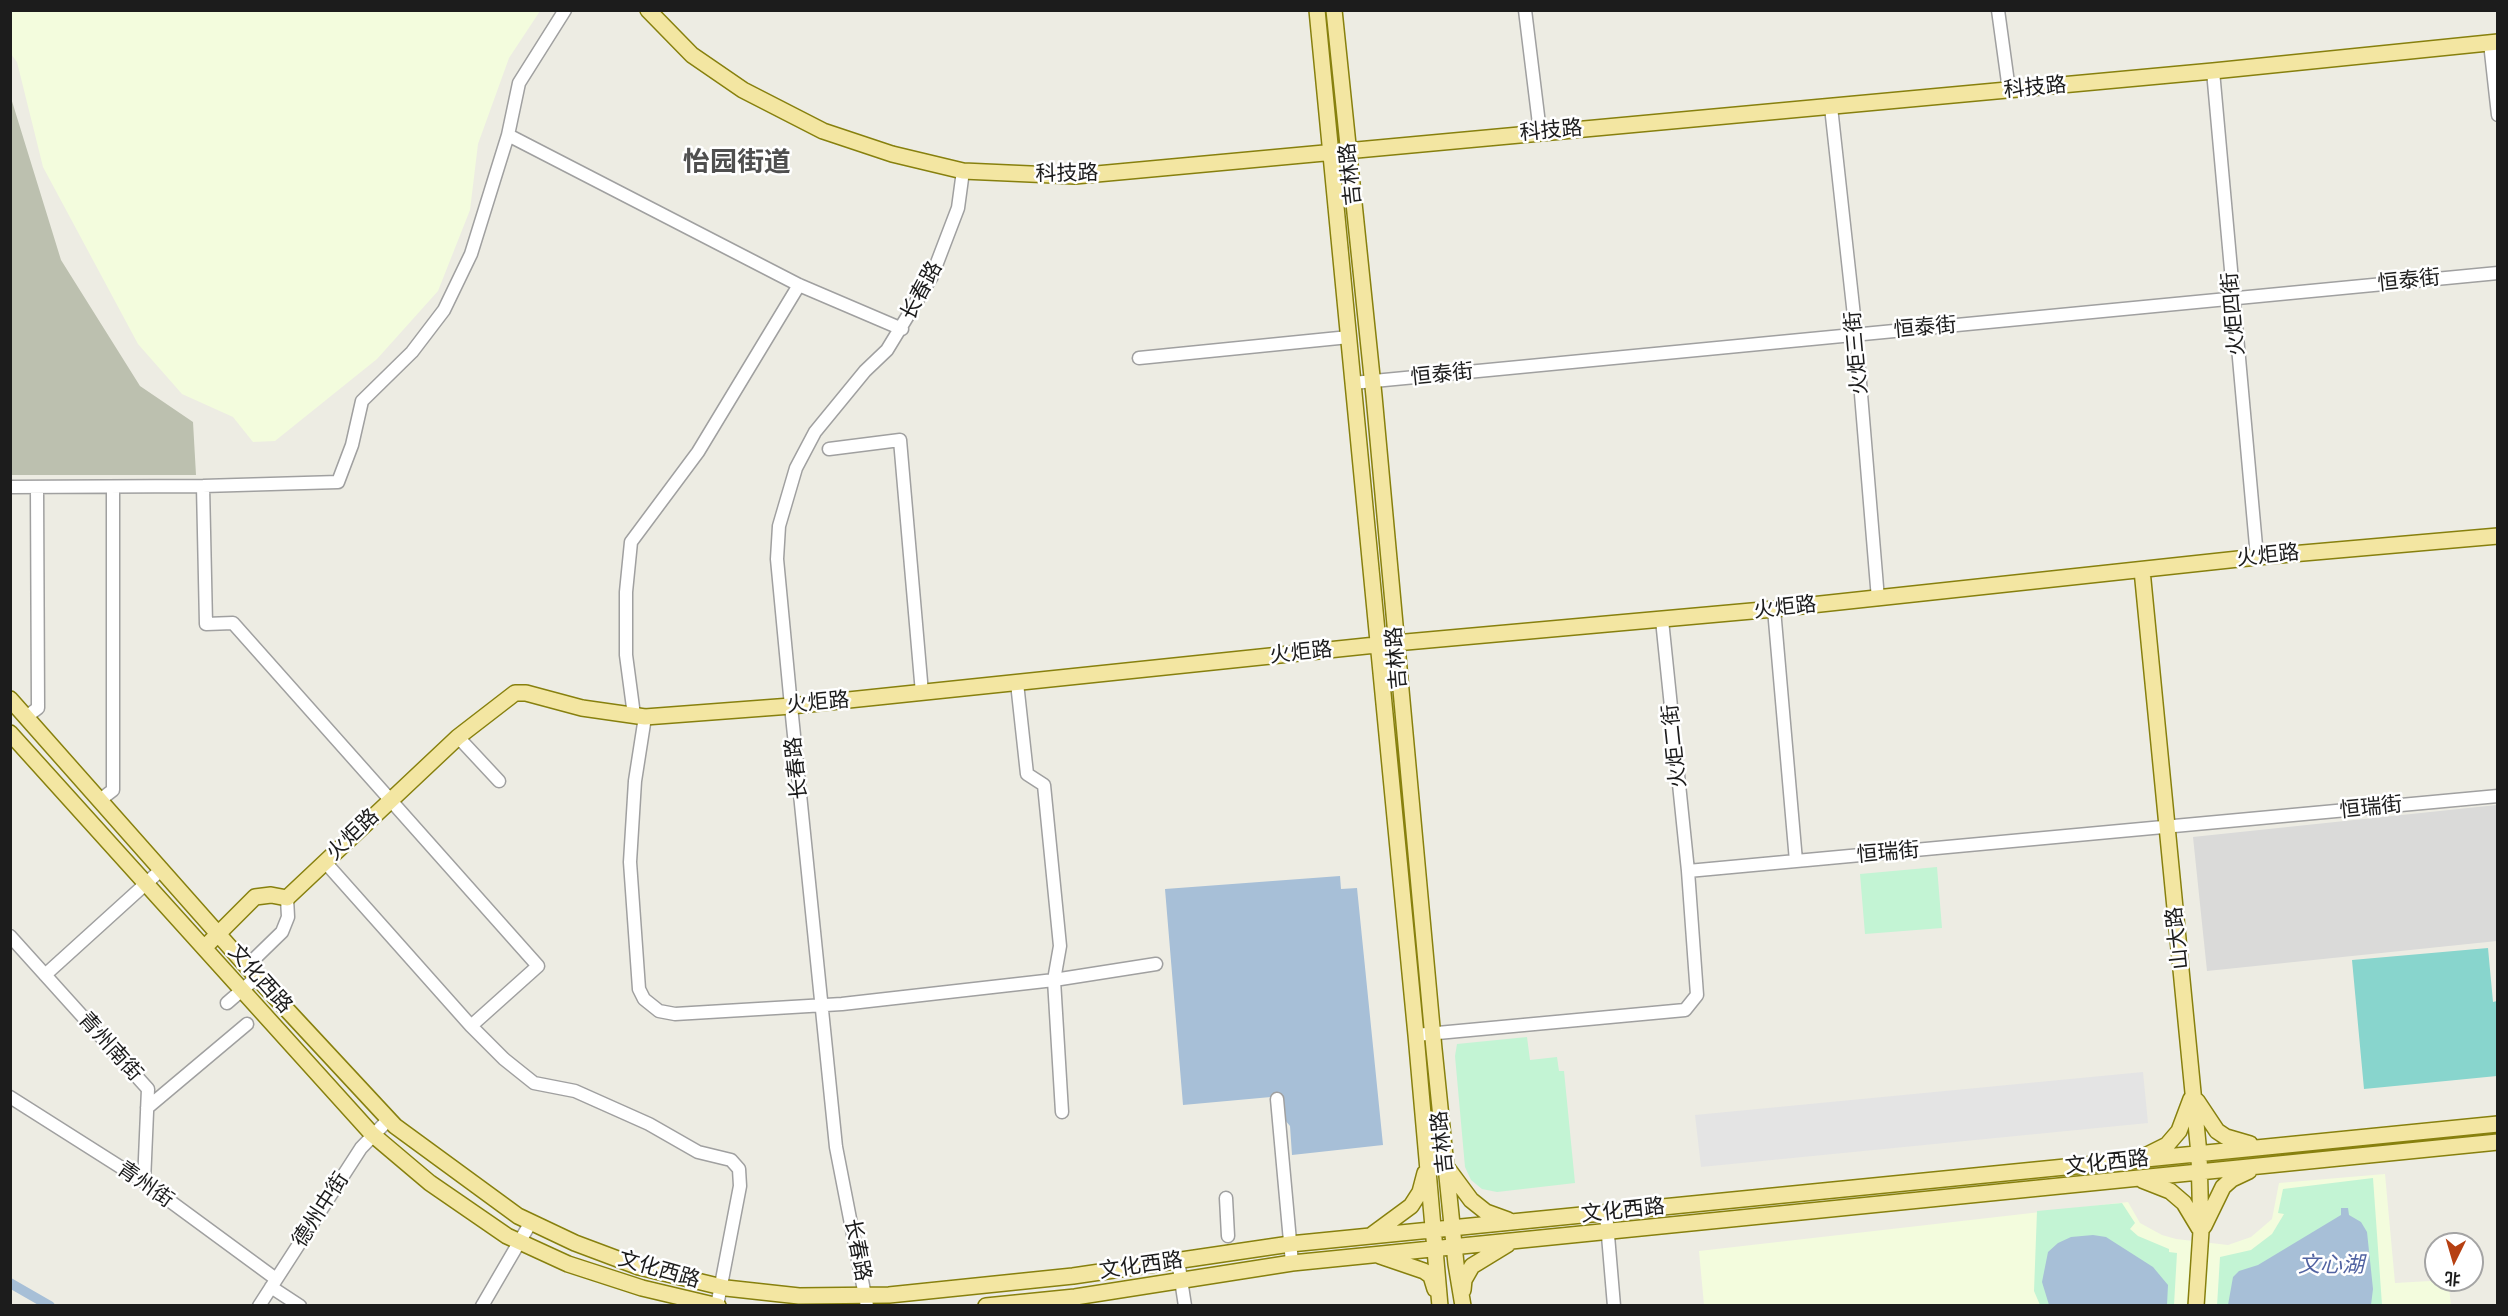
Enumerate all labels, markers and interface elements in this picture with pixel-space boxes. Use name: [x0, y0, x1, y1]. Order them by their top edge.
street label: 科技路: [2003, 73, 2067, 103]
street label: 科技路: [1519, 116, 1583, 146]
street label: 吉林路: [1335, 141, 1367, 207]
district label: 怡园街道: [683, 147, 791, 179]
street label: 科技路: [1035, 161, 1099, 187]
street label: 长春路: [896, 257, 948, 325]
street label: 恒泰街: [2376, 265, 2442, 297]
street label: 火炬四街: [2218, 271, 2250, 357]
street label: 火炬三街: [1841, 310, 1873, 396]
street label: 恒泰街: [1893, 313, 1957, 343]
street label: 恒泰街: [1409, 359, 1475, 391]
street label: 火炬路: [2235, 540, 2301, 572]
street label: 火炬路: [1752, 592, 1818, 624]
street label: 吉林路: [1382, 626, 1412, 690]
street label: 火炬路: [1268, 637, 1334, 669]
street label: 火炬路: [786, 688, 850, 718]
street label: 火炬二街: [1658, 703, 1692, 789]
street label: 长春路: [781, 735, 813, 801]
street label: 恒瑞街: [2338, 792, 2404, 824]
street label: 火炬路: [322, 804, 384, 866]
street label: 恒瑞街: [1856, 838, 1920, 868]
street label: 山大路: [2162, 905, 2194, 971]
street label: 文化西路: [223, 939, 297, 1019]
street label: 青州南街: [73, 1007, 147, 1087]
street label: 吉林路: [1427, 1109, 1459, 1175]
street label: 文化西路: [2064, 1146, 2150, 1180]
street label: 青州街: [112, 1157, 178, 1213]
street label: 德州中街: [288, 1168, 354, 1252]
street label: 文化西路: [1580, 1194, 1666, 1228]
street label: 长春路: [839, 1217, 875, 1283]
north arrow: [2424, 1232, 2484, 1292]
street label: 文化西路: [615, 1246, 703, 1294]
street label: 文化西路: [1098, 1248, 1184, 1284]
water label: 文心湖: [2298, 1253, 2364, 1279]
text: 北: [2444, 1268, 2461, 1289]

